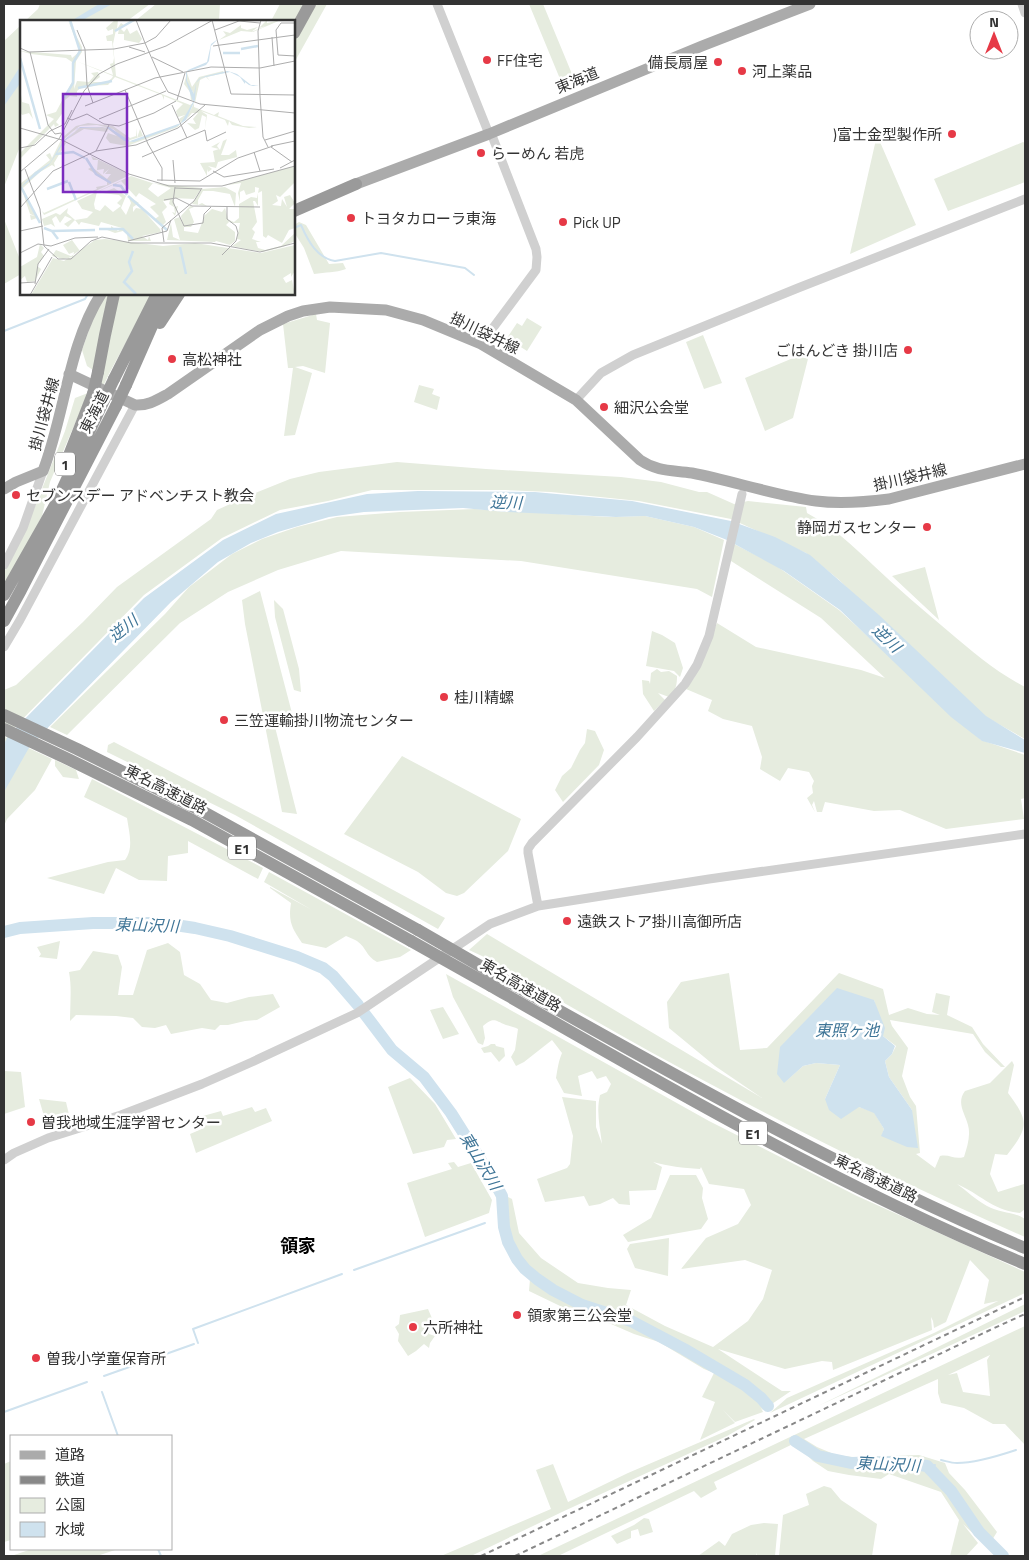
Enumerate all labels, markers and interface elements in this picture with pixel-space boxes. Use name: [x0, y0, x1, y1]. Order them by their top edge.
north arrow: [969, 10, 1019, 60]
text: N: [989, 11, 999, 32]
inset map: [20, 20, 295, 295]
place label: FF住宅: [497, 49, 543, 72]
place label: 備長扇屋: [648, 51, 708, 74]
marker: FF住宅: [481, 54, 493, 66]
marker: 備長扇屋: [712, 56, 724, 68]
place label: 河上薬品: [752, 60, 812, 83]
street label: 東海道: [552, 61, 602, 99]
marker: 河上薬品: [736, 65, 748, 77]
place label: )富士金型製作所: [833, 123, 942, 146]
marker: )富士金型製作所: [946, 128, 958, 140]
place label: らーめん 若虎: [491, 142, 584, 165]
marker: らーめん 若虎: [475, 147, 487, 159]
place label: トヨタカローラ東海: [361, 207, 496, 230]
place label: Pick UP: [573, 211, 621, 234]
marker: トヨタカローラ東海: [345, 212, 357, 224]
marker: Pick UP: [557, 216, 569, 228]
street label: 掛川袋井線: [446, 306, 524, 360]
place label: ごはんどき 掛川店: [776, 339, 898, 362]
marker: ごはんどき 掛川店: [902, 344, 914, 356]
place label: 高松神社: [182, 348, 242, 371]
marker: 高松神社: [166, 353, 178, 365]
street label: 掛川袋井線: [23, 375, 65, 453]
street label: 東海道: [74, 387, 114, 437]
place label: 細沢公会堂: [614, 396, 689, 419]
marker: 細沢公会堂: [598, 401, 610, 413]
road number: 1: [55, 452, 75, 476]
street label: 掛川袋井線: [871, 457, 949, 497]
place label: セブンスデー アドベンチスト教会: [26, 484, 254, 507]
marker: セブンスデー アドベンチスト教会: [10, 489, 22, 501]
water label: 逆川: [490, 489, 524, 515]
place label: 静岡ガスセンター: [797, 516, 917, 539]
marker: 静岡ガスセンター: [921, 521, 933, 533]
water label: 逆川: [103, 607, 145, 647]
water label: 逆川: [867, 618, 908, 659]
place label: 桂川精螺: [454, 686, 514, 709]
marker: 桂川精螺: [438, 691, 450, 703]
place label: 三笠運輸掛川物流センター: [234, 709, 414, 732]
marker: 三笠運輸掛川物流センター: [218, 714, 230, 726]
street label: 東名高速道路: [121, 758, 211, 820]
road number: E1: [228, 836, 256, 860]
place label: 遠鉄ストア掛川高御所店: [577, 910, 742, 933]
water label: 東山沢川: [115, 912, 181, 938]
marker: 遠鉄ストア掛川高御所店: [561, 915, 573, 927]
street label: 東名高速道路: [476, 953, 566, 1017]
water label: 東照ヶ池: [815, 1018, 881, 1042]
place label: 曽我地域生涯学習センター: [41, 1111, 221, 1134]
marker: 曽我地域生涯学習センター: [25, 1116, 37, 1128]
road number: E1: [739, 1122, 767, 1144]
water label: 東山沢川: [454, 1127, 509, 1196]
street label: 東名高速道路: [831, 1148, 921, 1208]
district label: 領家: [280, 1232, 316, 1259]
place label: 領家第三公会堂: [527, 1304, 632, 1327]
marker: 領家第三公会堂: [511, 1309, 523, 1321]
place label: 六所神社: [423, 1316, 483, 1339]
marker: 六所神社: [407, 1321, 419, 1333]
place label: 曽我小学童保育所: [46, 1347, 166, 1370]
marker: 曽我小学童保育所: [30, 1352, 42, 1364]
legend: [10, 1435, 172, 1550]
text: 道路: [55, 1443, 85, 1466]
water label: 東山沢川: [855, 1450, 923, 1478]
text: 鉄道: [55, 1468, 85, 1491]
text: 公園: [55, 1493, 85, 1516]
text: 水域: [55, 1518, 85, 1541]

